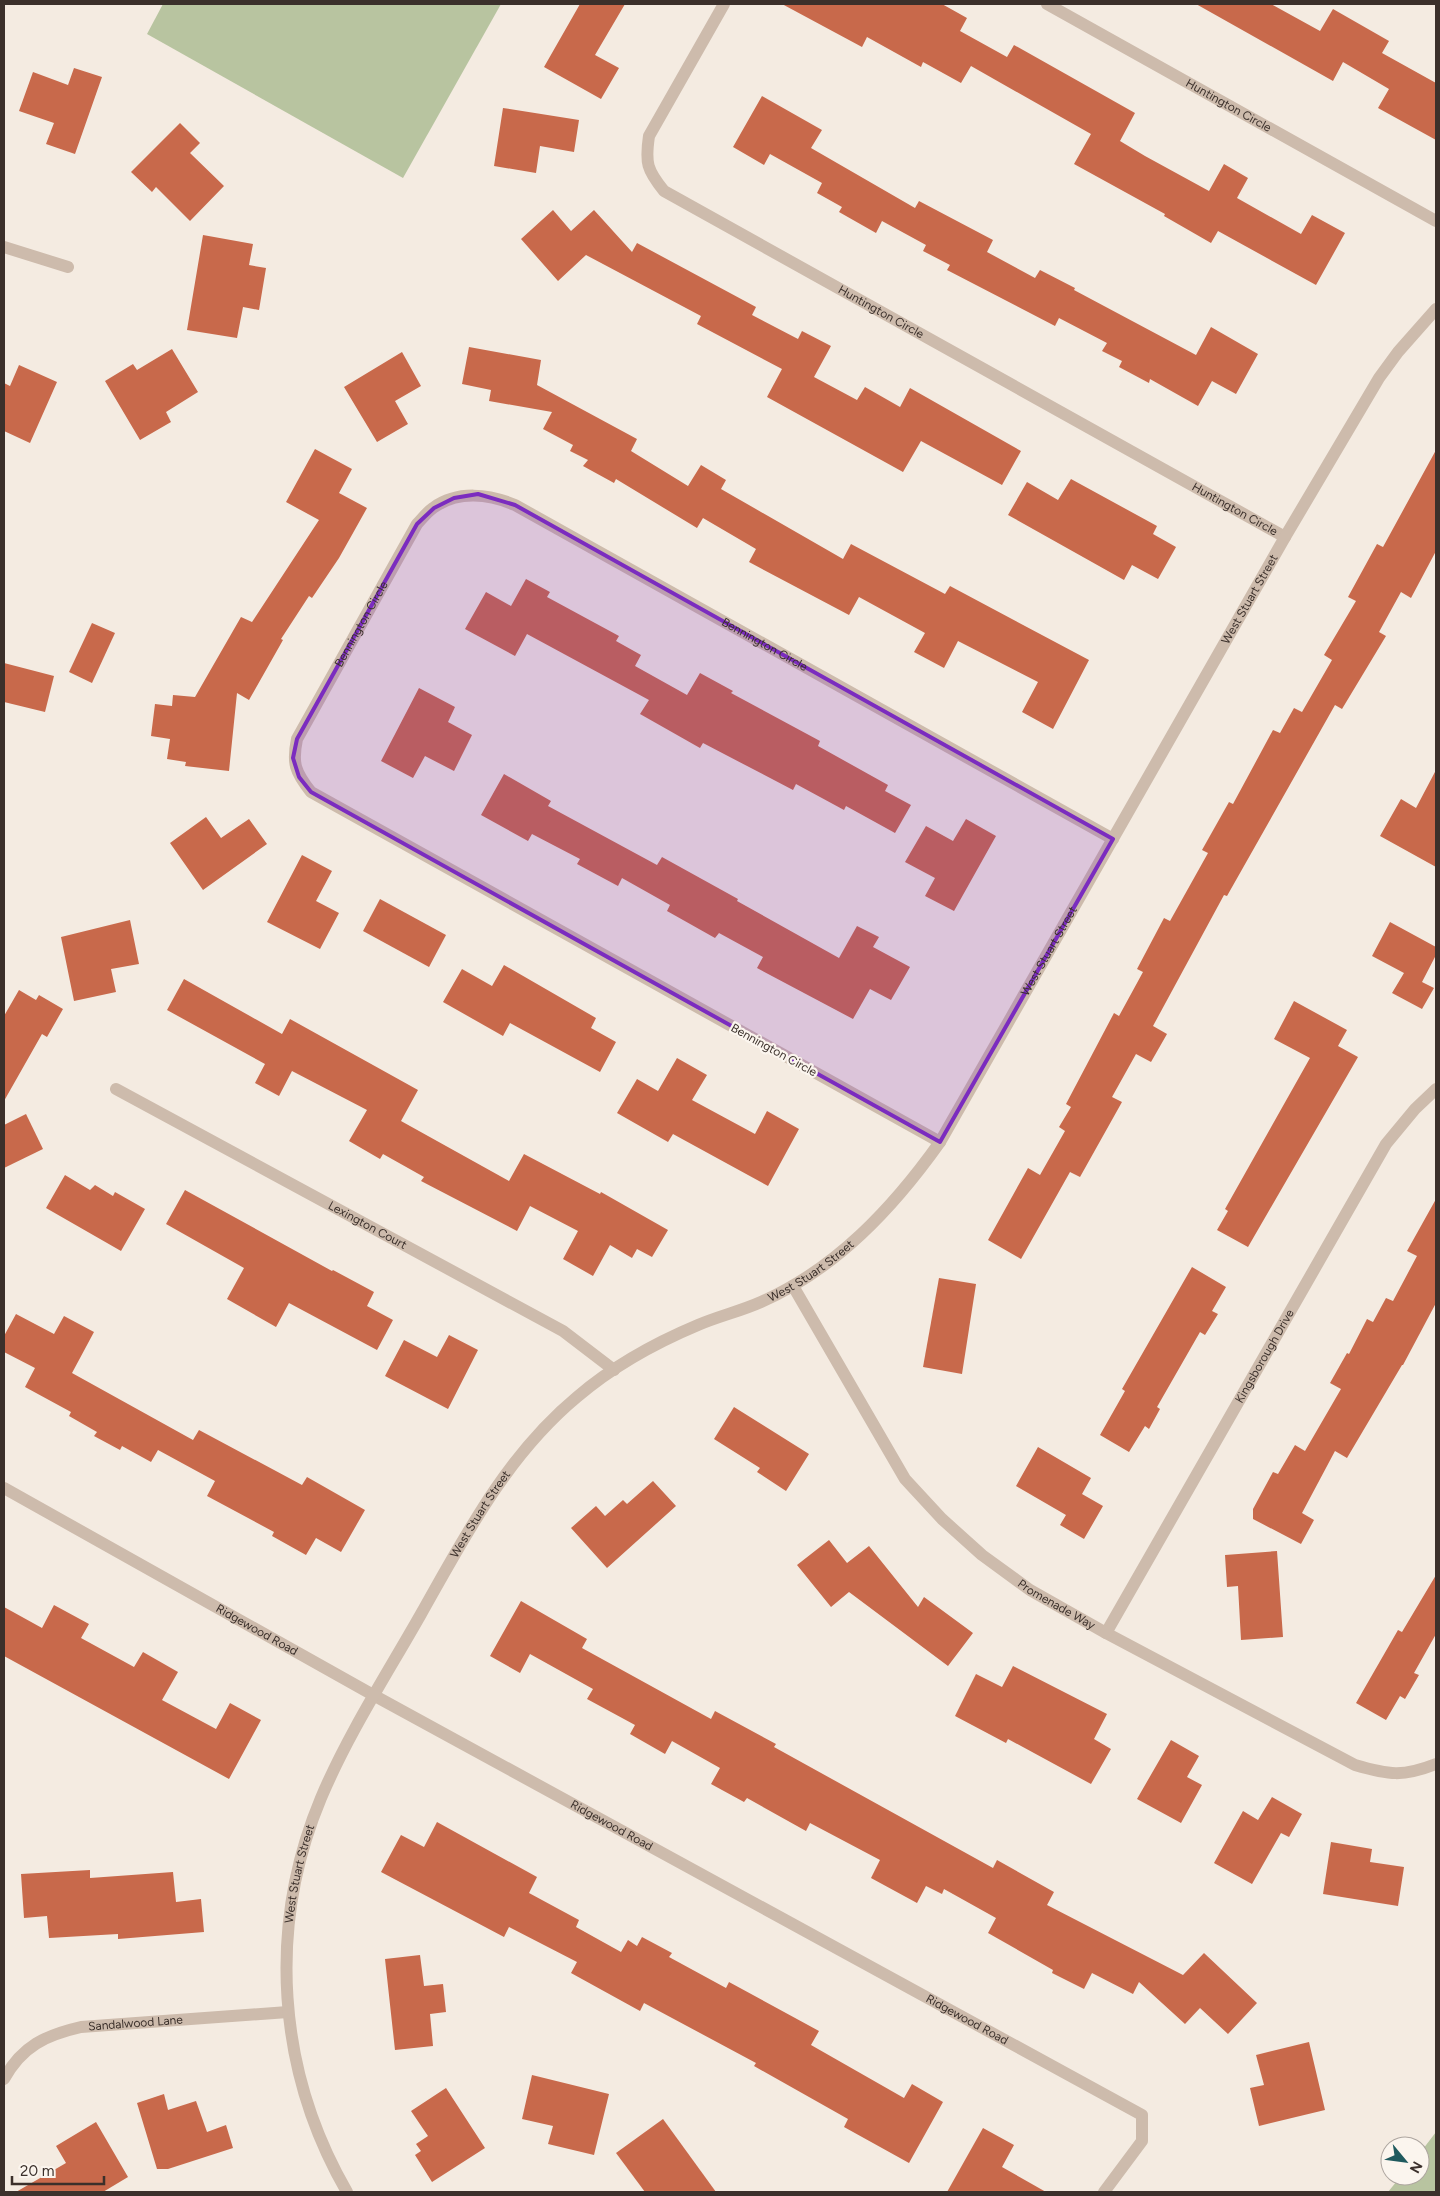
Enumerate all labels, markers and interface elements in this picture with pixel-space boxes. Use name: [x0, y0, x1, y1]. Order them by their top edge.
street label: Huntington Circle: [1183, 76, 1274, 135]
street label: Huntington Circle: [836, 282, 927, 342]
street label: Huntington Circle: [1190, 480, 1281, 539]
street label: West Stuart Street: [1219, 552, 1281, 646]
street label: Bennington Circle: [332, 578, 391, 669]
street label: Bennington Circle: [719, 615, 810, 674]
street label: West Stuart Street: [1018, 903, 1080, 998]
street label: Bennington Circle: [729, 1021, 820, 1080]
street label: Lexington Court: [326, 1198, 410, 1252]
street label: West Stuart Street: [766, 1237, 857, 1305]
street label: Kingsborough Drive: [1232, 1306, 1297, 1406]
street label: West Stuart Street: [447, 1467, 513, 1560]
street label: Promenade Way: [1015, 1576, 1098, 1633]
street label: Ridgewood Road: [214, 1601, 300, 1658]
street label: Ridgewood Road: [568, 1797, 655, 1853]
street label: West Stuart Street: [282, 1822, 317, 1924]
street label: Ridgewood Road: [923, 1991, 1011, 2048]
street label: Sandalwood Lane: [88, 2013, 184, 2033]
north arrow: [1380, 2136, 1430, 2186]
scale bar: [12, 2154, 105, 2186]
text: N: [1406, 2158, 1426, 2176]
text: 20 m: [20, 2162, 54, 2180]

